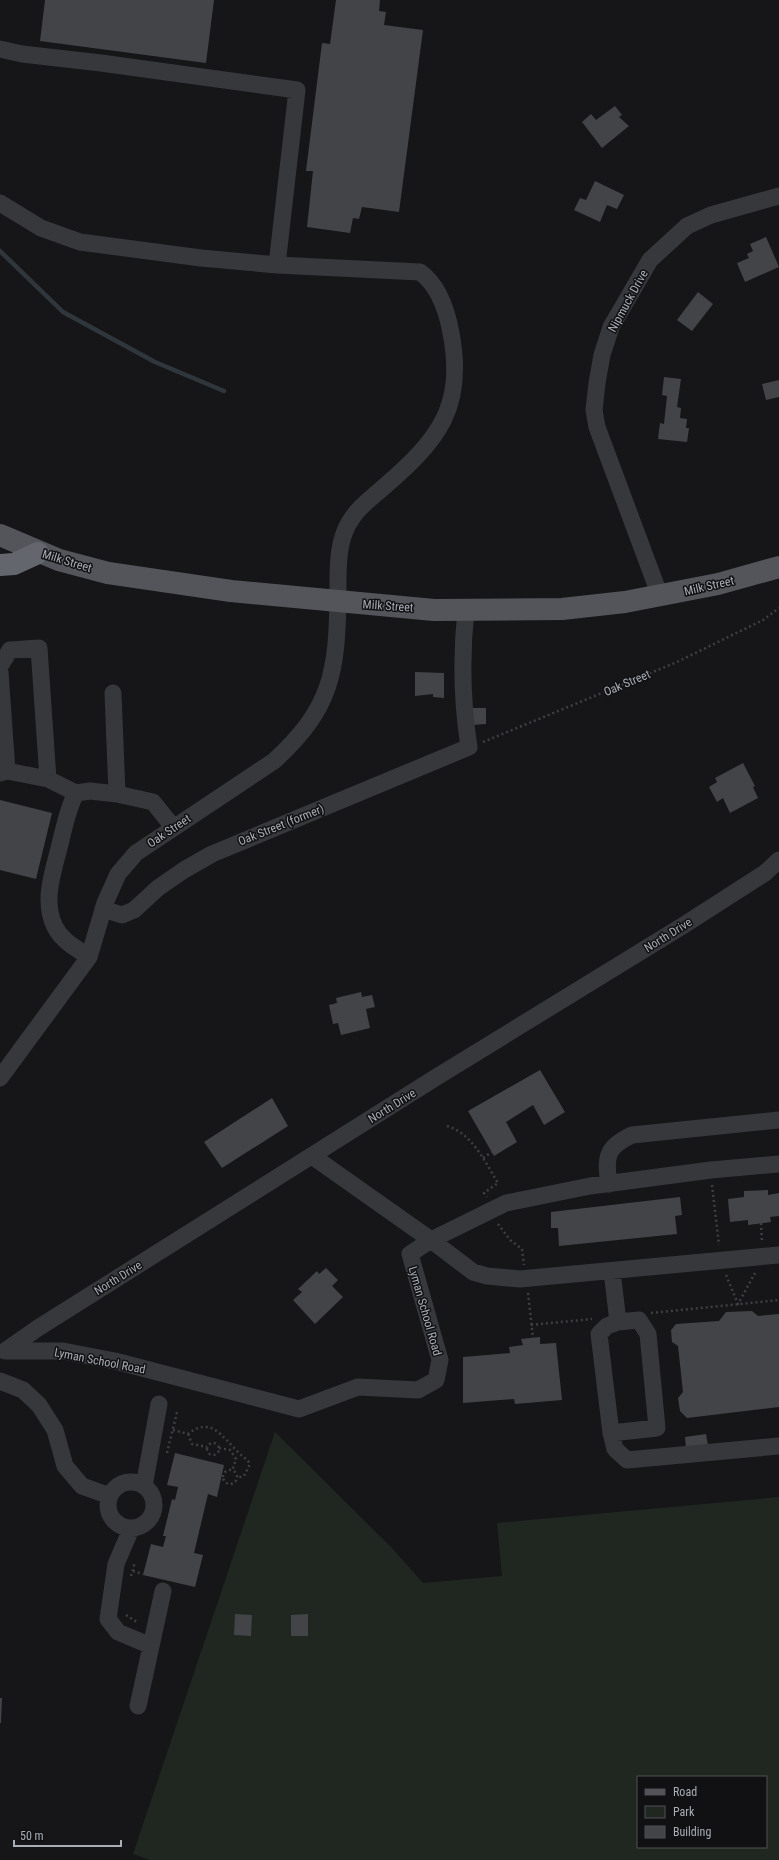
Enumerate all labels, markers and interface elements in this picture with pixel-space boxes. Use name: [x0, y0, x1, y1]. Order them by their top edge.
street label: Nipmuck Drive: [605, 267, 651, 334]
street label: Milk Street: [41, 547, 94, 575]
street label: Milk Street: [683, 573, 736, 599]
street label: Milk Street: [362, 597, 414, 615]
street label: Oak Street: [602, 667, 653, 699]
street label: Oak Street (former): [236, 801, 326, 849]
street label: Oak Street: [145, 811, 194, 851]
street label: North Drive: [642, 915, 695, 955]
street label: North Drive: [366, 1086, 419, 1126]
street label: North Drive: [92, 1258, 145, 1298]
street label: Lyman School Road: [406, 1265, 444, 1357]
street label: Lyman School Road: [53, 1345, 147, 1377]
legend: [637, 1776, 767, 1848]
text: Road: [673, 1785, 697, 1799]
text: Park: [673, 1805, 695, 1819]
scale bar: [14, 1822, 121, 1848]
text: Building: [673, 1825, 711, 1839]
text: 50 m: [20, 1829, 44, 1843]

